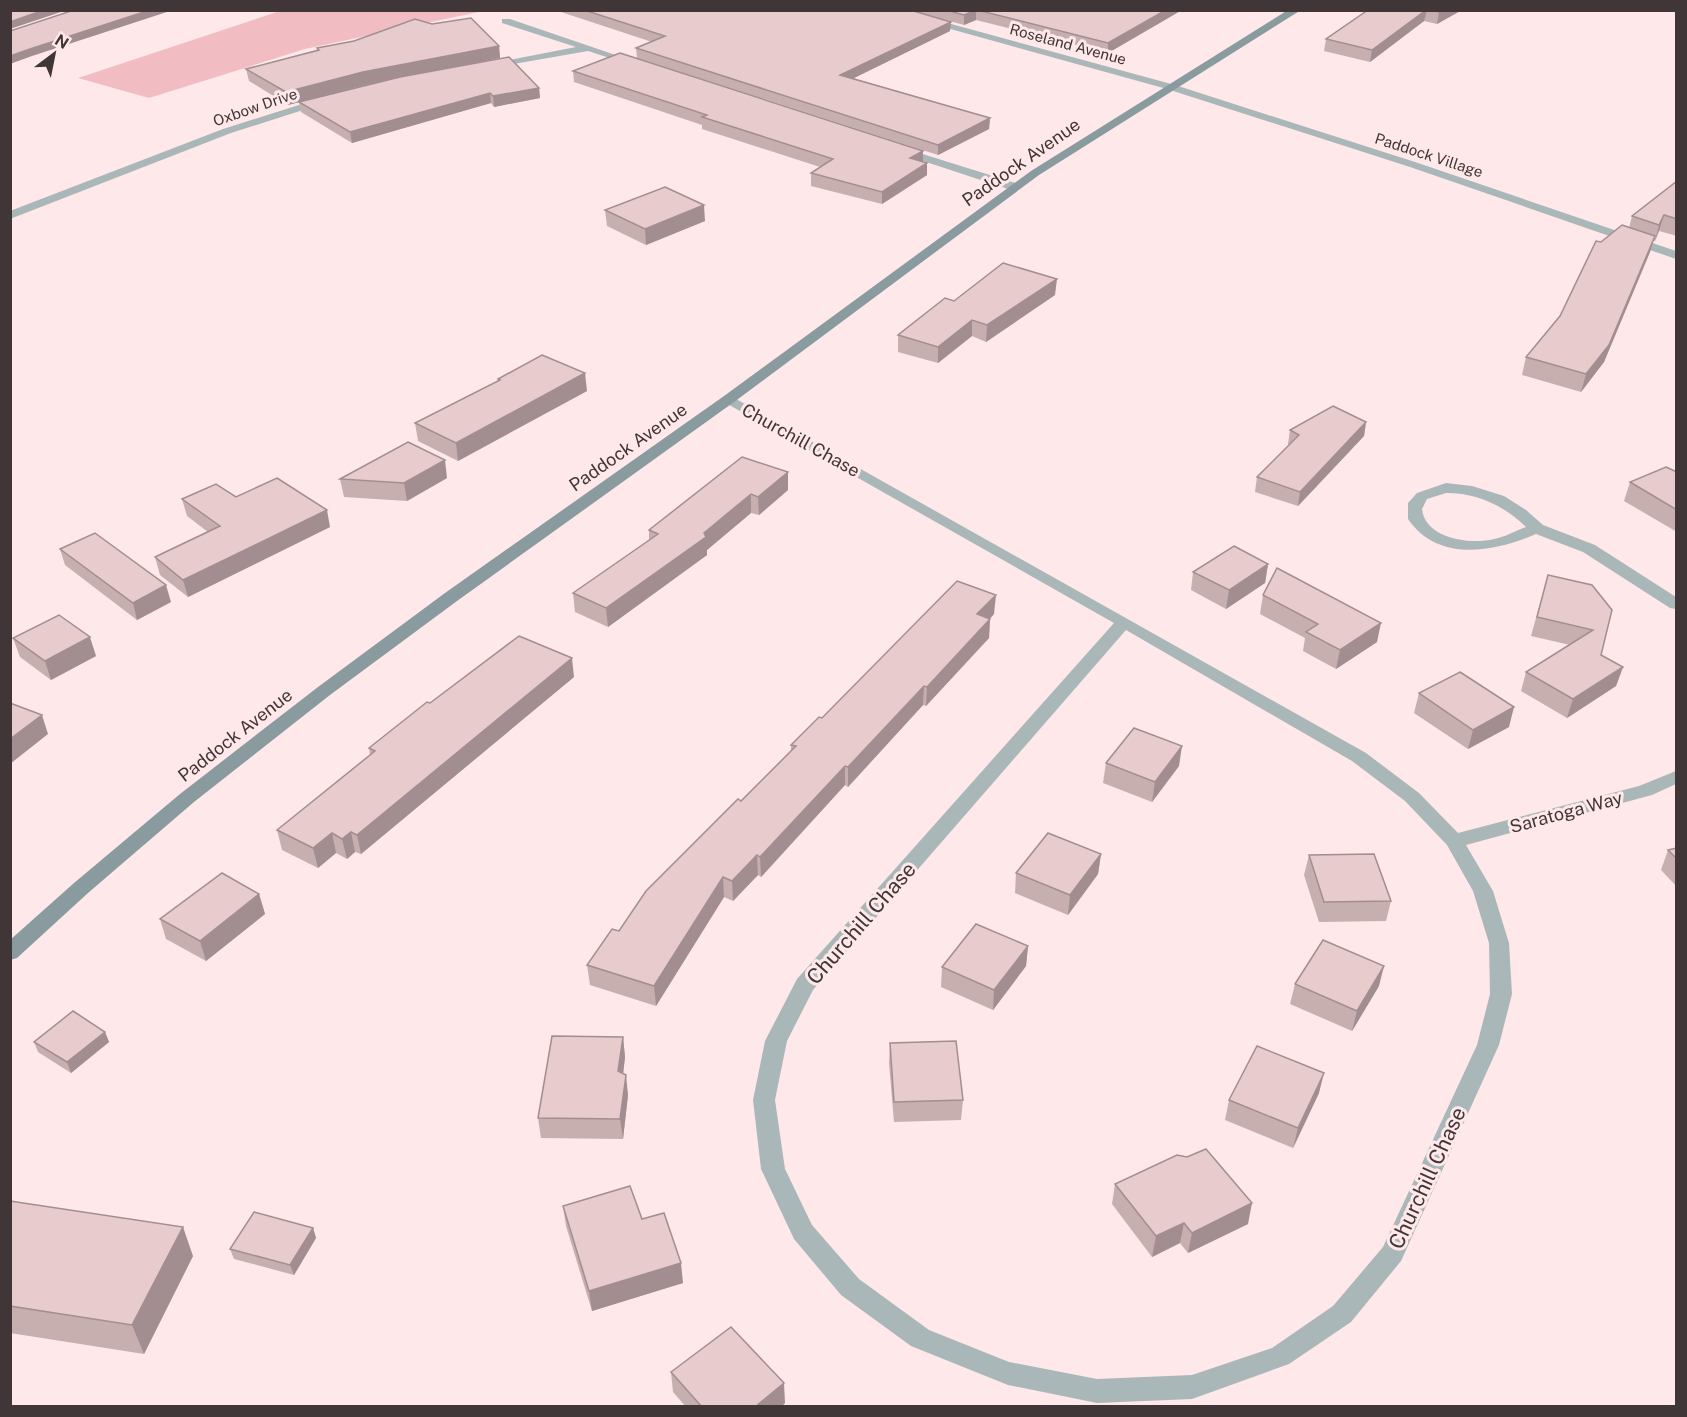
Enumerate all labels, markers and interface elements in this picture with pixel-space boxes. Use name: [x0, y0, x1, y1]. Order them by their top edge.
street label: Roseland Avenue: [1008, 20, 1128, 68]
north arrow: [24, 24, 84, 84]
text: N: [51, 30, 72, 53]
street label: Oxbow Drive: [211, 85, 299, 129]
street label: Paddock Avenue: [958, 114, 1084, 210]
street label: Paddock Village: [1373, 130, 1485, 180]
street label: Paddock Avenue: [565, 399, 691, 495]
street label: Churchill Chase: [738, 399, 864, 481]
street label: Paddock Avenue: [174, 684, 296, 786]
street label: Saratoga Way: [1507, 787, 1625, 837]
street label: Churchill Chase: [801, 857, 921, 989]
street label: Churchill Chase: [1383, 1103, 1471, 1253]

